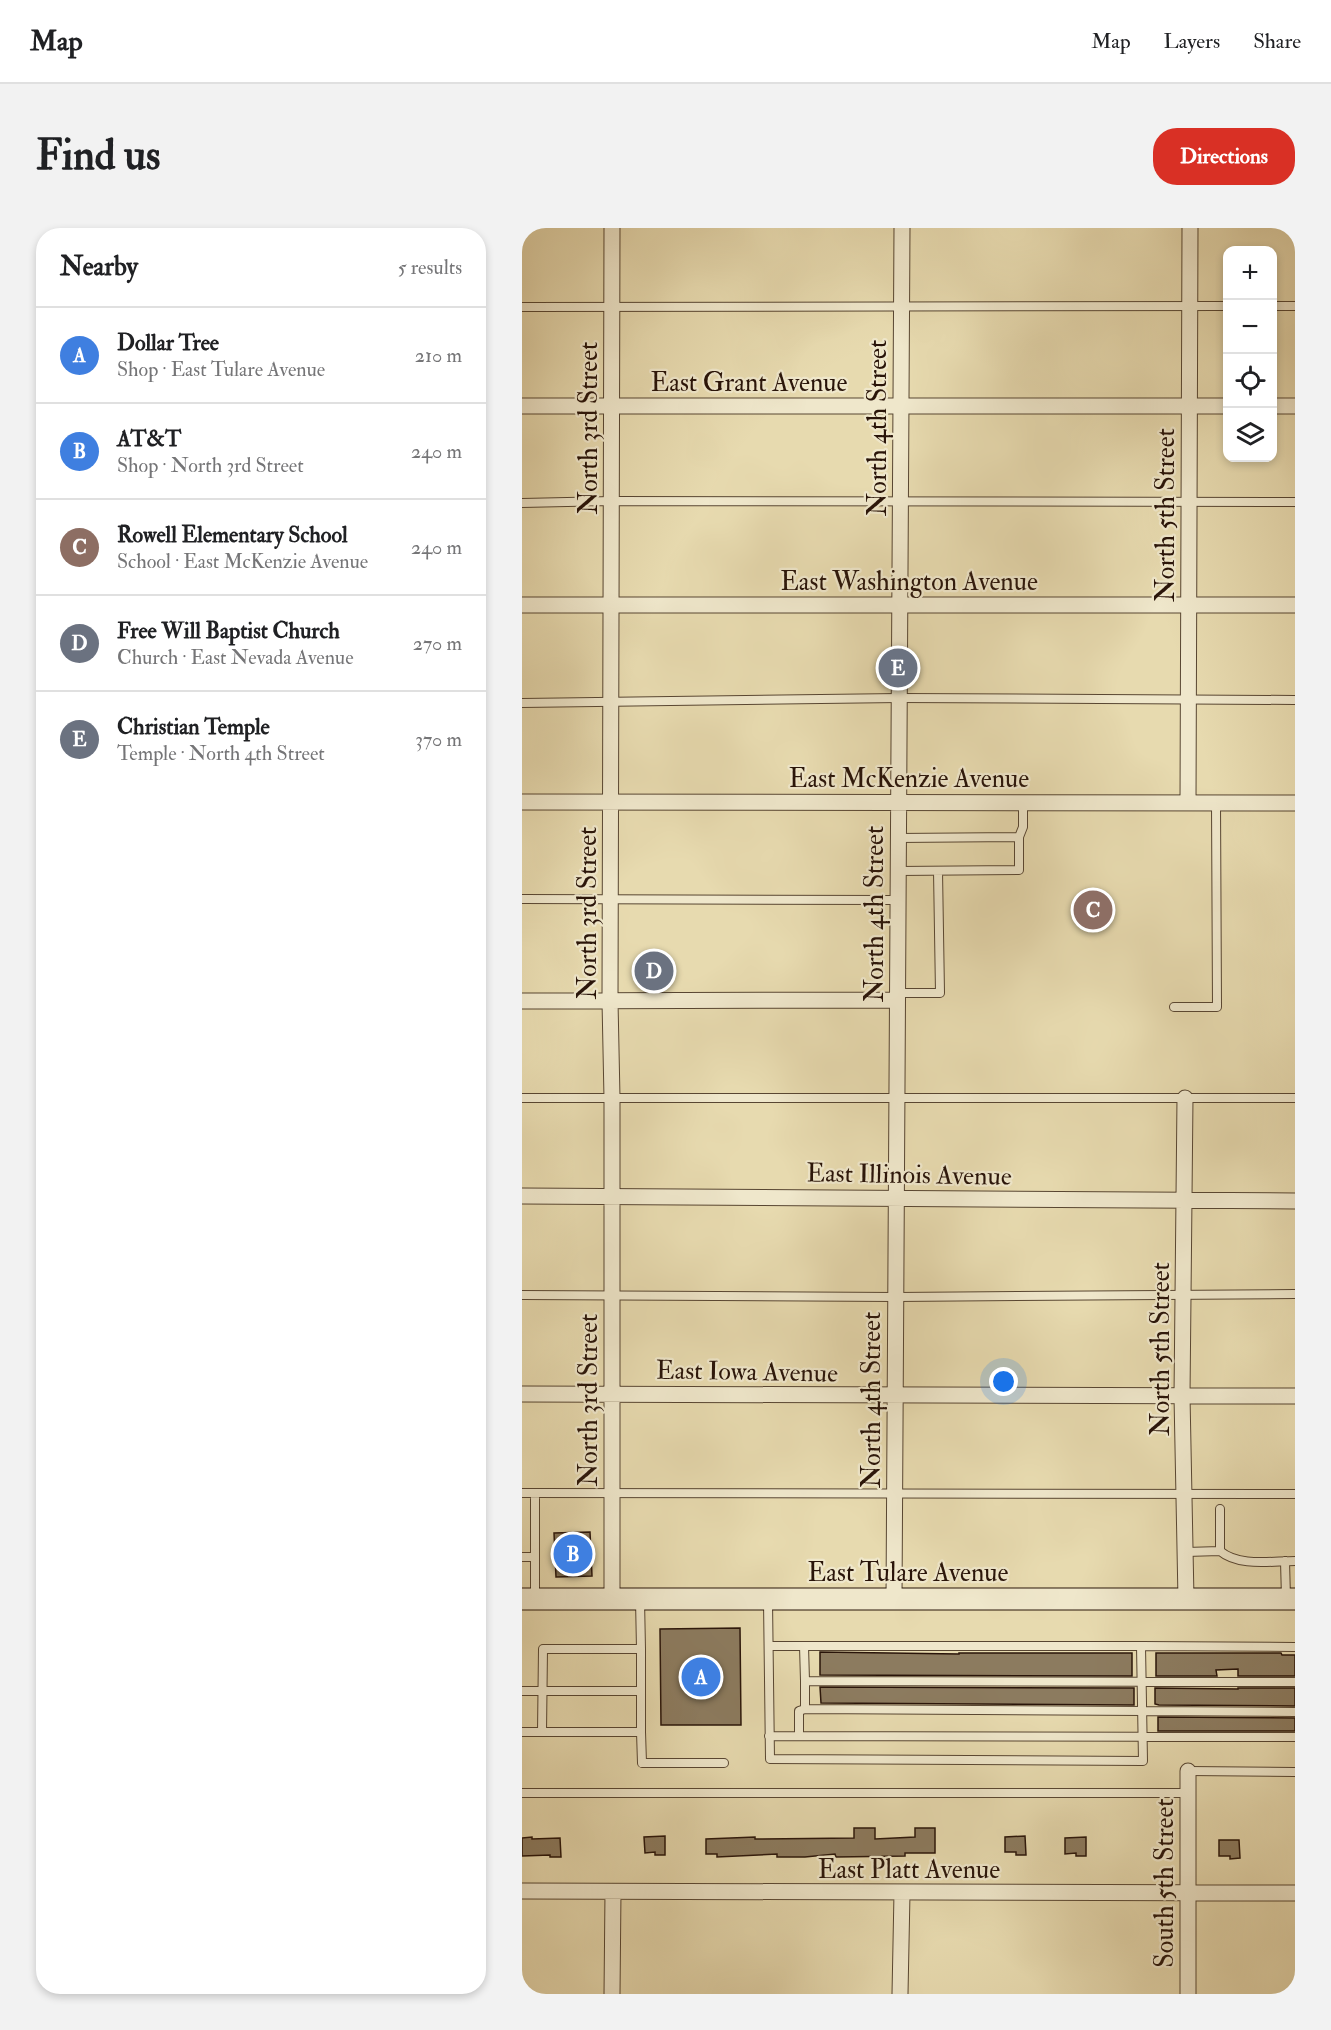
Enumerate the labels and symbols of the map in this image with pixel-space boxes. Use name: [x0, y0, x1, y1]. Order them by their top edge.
street label: North 4th Street: [862, 340, 894, 516]
street label: North 3rd Street: [573, 342, 605, 514]
street label: East Grant Avenue: [651, 367, 848, 399]
street label: North 5th Street: [1150, 428, 1182, 602]
street label: East Washington Avenue: [780, 566, 1038, 598]
pin: E: [878, 646, 917, 690]
street label: East McKenzie Avenue: [789, 763, 1029, 795]
street label: North 4th Street: [859, 826, 891, 1002]
street label: North 3rd Street: [572, 827, 604, 999]
pin: C: [1074, 888, 1112, 932]
pin: D: [634, 948, 674, 994]
street label: East Illinois Avenue: [806, 1157, 1012, 1193]
street label: North 5th Street: [1145, 1262, 1177, 1436]
street label: North 4th Street: [856, 1312, 888, 1488]
street label: North 3rd Street: [573, 1314, 605, 1486]
street label: East Iowa Avenue: [656, 1354, 838, 1390]
your location: [989, 1367, 1018, 1396]
pin: B: [554, 1532, 592, 1576]
street label: East Tulare Avenue: [808, 1557, 1009, 1589]
pin: A: [682, 1654, 720, 1700]
street label: South 5th Street: [1149, 1798, 1181, 1968]
street label: East Platt Avenue: [818, 1854, 1000, 1886]

